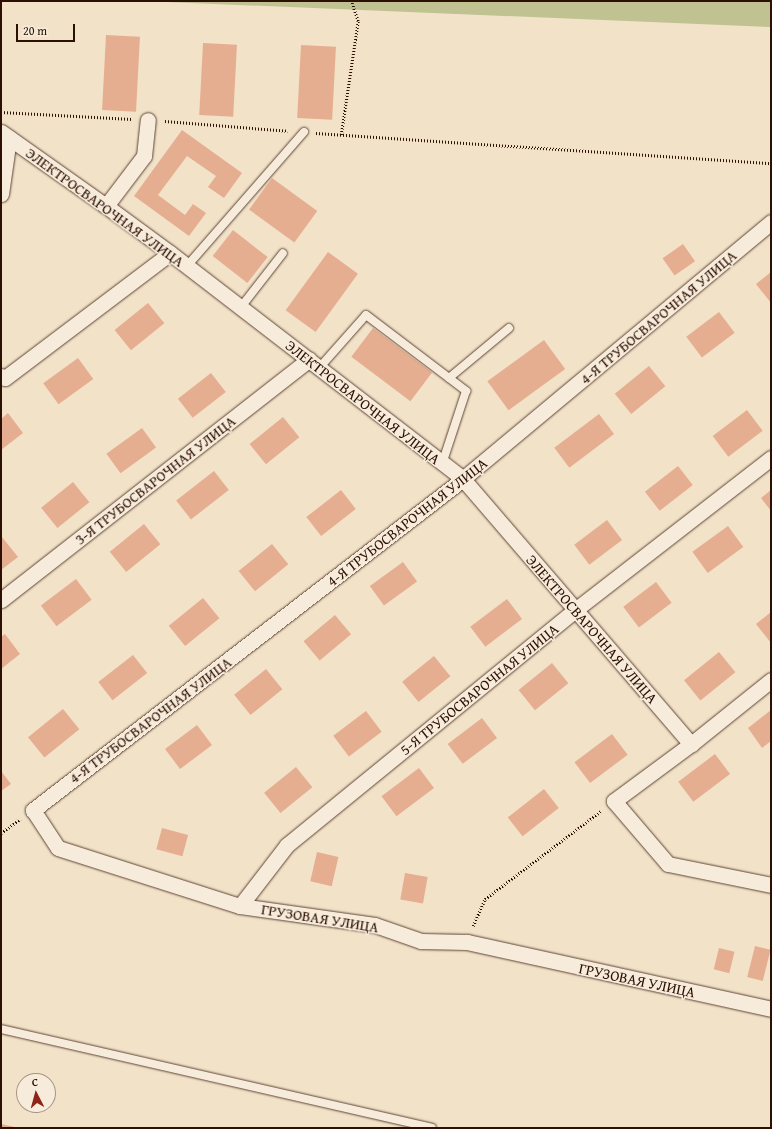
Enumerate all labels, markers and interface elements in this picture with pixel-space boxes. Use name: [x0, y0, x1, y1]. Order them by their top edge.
scale bar: [18, 16, 77, 42]
text: 20 m: [23, 22, 47, 39]
street label: ЭЛЕКТРОСВАРОЧНАЯ УЛИЦА: [22, 144, 188, 270]
street label: 4-Я ТРУБОСВАРОЧНАЯ УЛИЦА: [576, 246, 740, 388]
street label: ЭЛЕКТРОСВАРОЧНАЯ УЛИЦА: [282, 336, 444, 468]
street label: 3-Я ТРУБОСВАРОЧНАЯ УЛИЦА: [71, 412, 239, 548]
street label: 4-Я ТРУБОСВАРОЧНАЯ УЛИЦА: [323, 454, 491, 590]
street label: ЭЛЕКТРОСВАРОЧНАЯ УЛИЦА: [522, 551, 662, 707]
street label: 5-Я ТРУБОСВАРОЧНАЯ УЛИЦА: [396, 620, 562, 758]
street label: 4-Я ТРУБОСВАРОЧНАЯ УЛИЦА: [65, 653, 235, 787]
street label: ГРУЗОВАЯ УЛИЦА: [260, 900, 380, 936]
street label: ГРУЗОВАЯ УЛИЦА: [577, 959, 697, 1001]
north arrow: [16, 1073, 56, 1113]
text: С: [31, 1074, 39, 1090]

